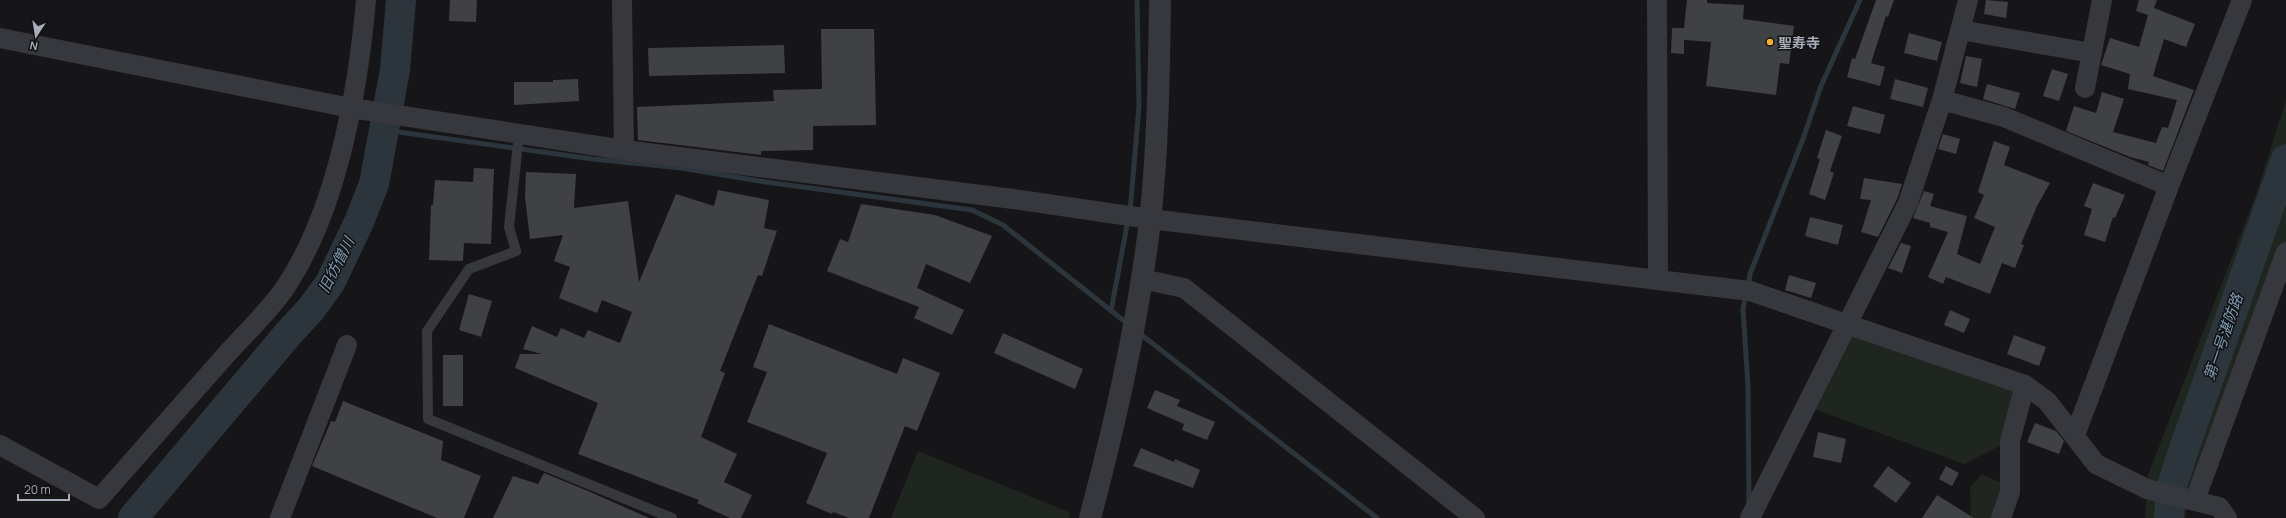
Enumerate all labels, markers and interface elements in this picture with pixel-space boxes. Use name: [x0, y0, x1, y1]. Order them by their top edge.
north arrow: [16, 16, 56, 56]
place label: 聖寿寺: [1778, 33, 1820, 52]
marker: 聖寿寺: [1765, 37, 1775, 47]
text: N: [28, 38, 39, 54]
water label: 旧彷僧川: [313, 232, 360, 297]
water label: 第一号湛防路: [2198, 289, 2248, 383]
scale bar: [18, 476, 69, 502]
text: 20 m: [24, 481, 51, 498]

